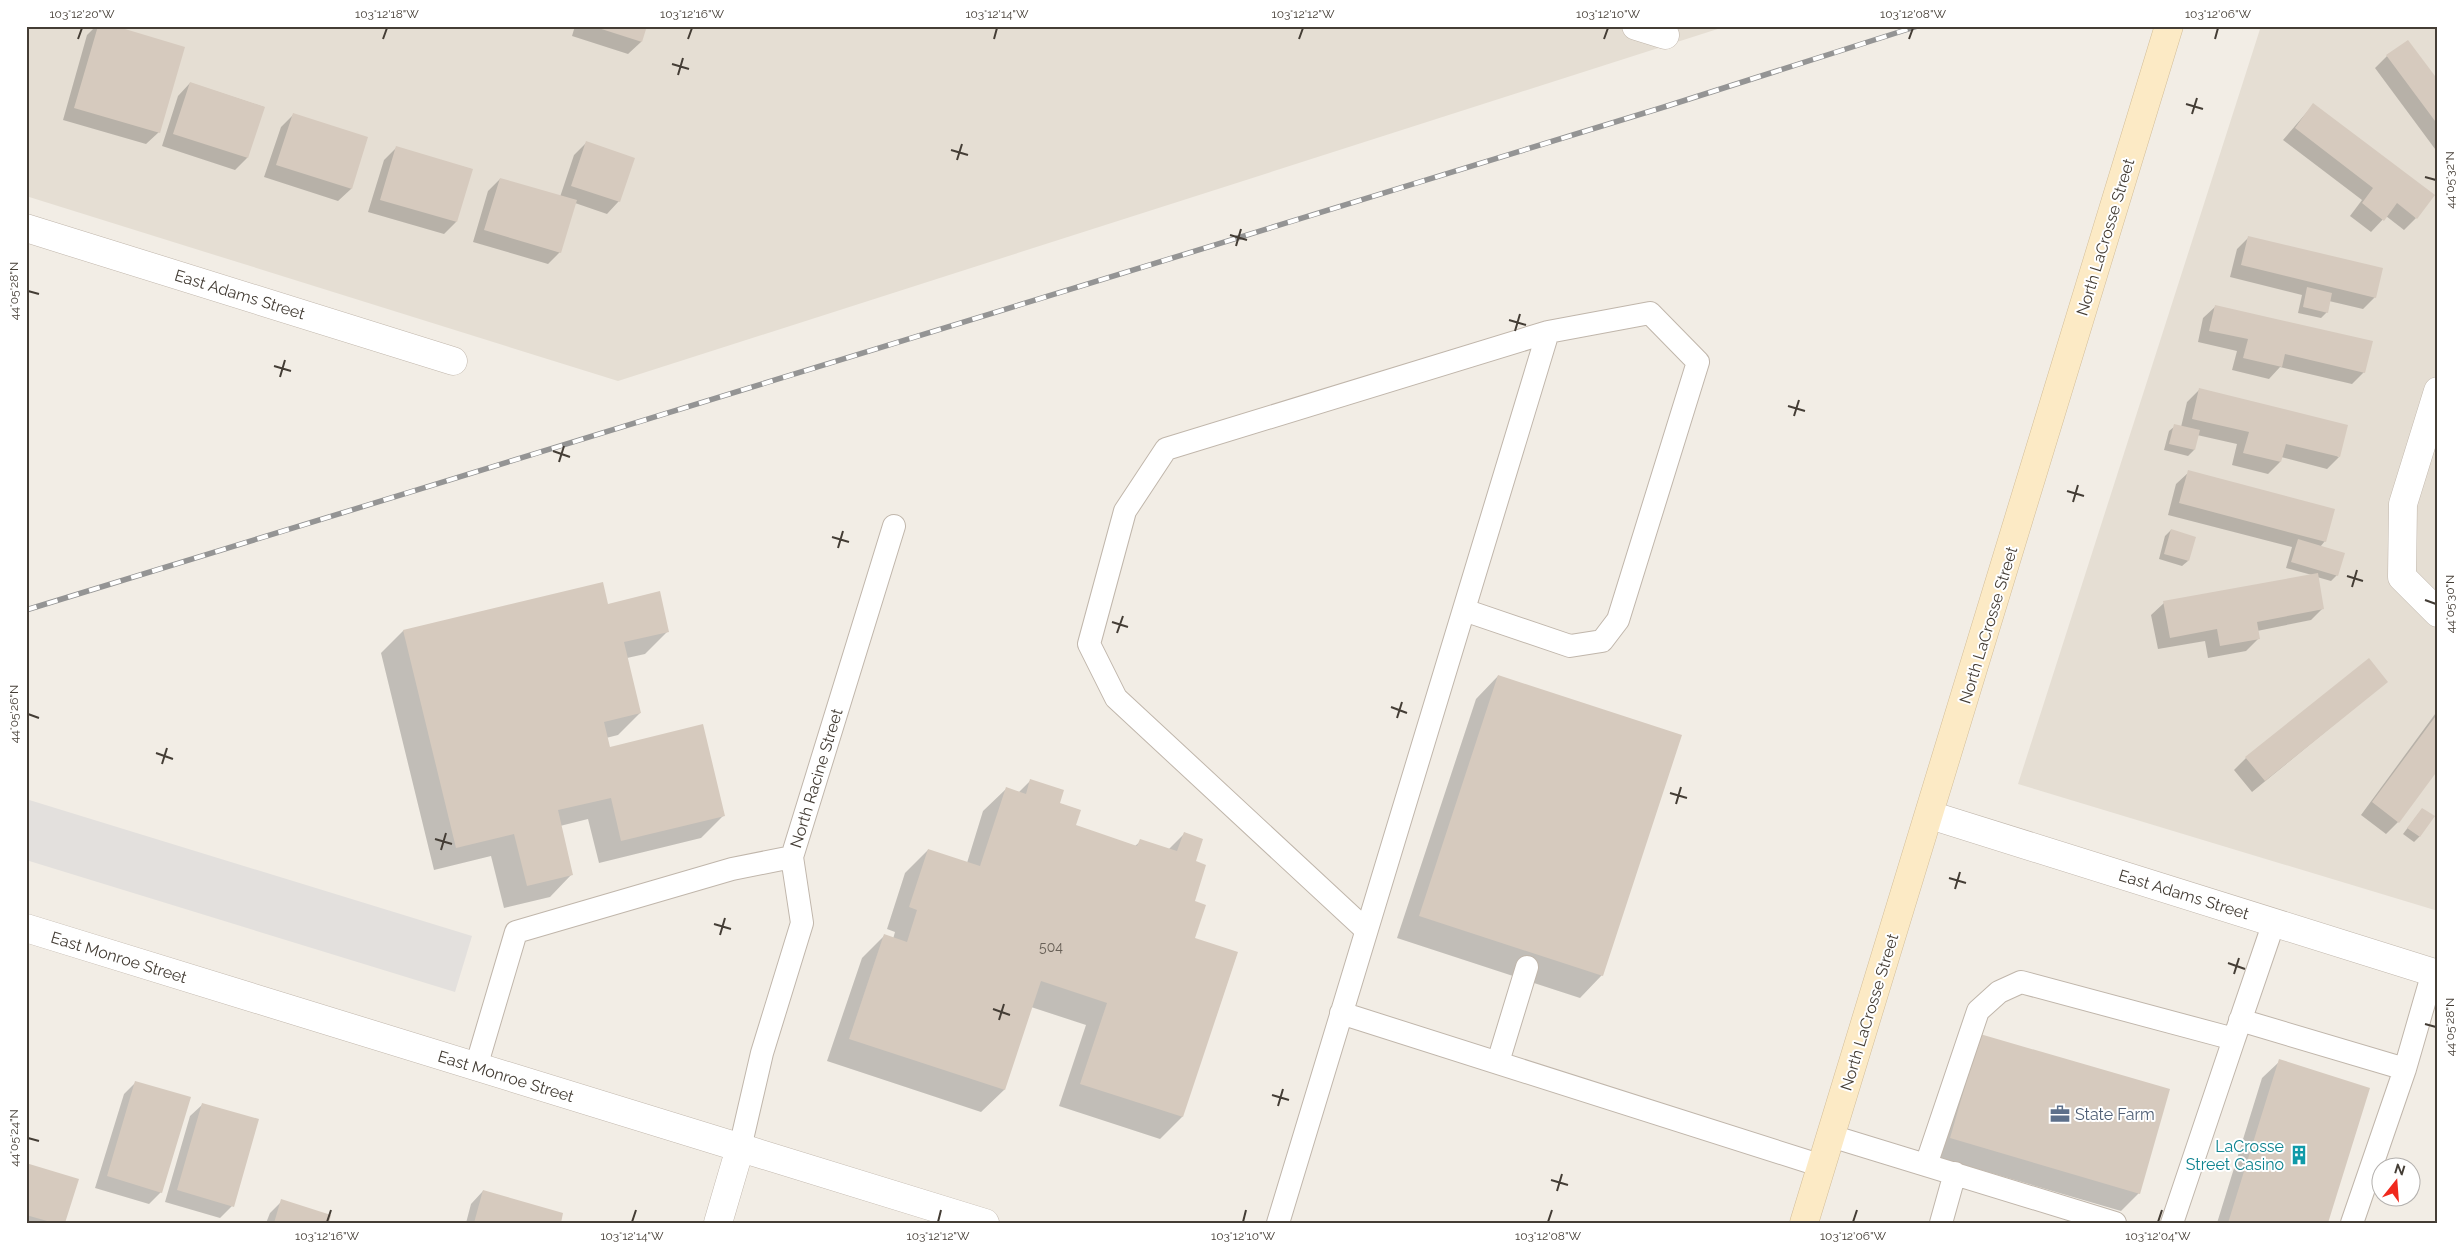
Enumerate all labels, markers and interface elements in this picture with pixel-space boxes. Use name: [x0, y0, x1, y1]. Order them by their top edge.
text: 103°12'20"W: [49, 7, 115, 21]
text: 103°12'18"W: [355, 7, 419, 21]
text: 103°12'16"W: [660, 7, 724, 21]
text: 103°12'14"W: [965, 7, 1029, 21]
text: 103°12'12"W: [1272, 7, 1335, 21]
text: 103°12'10"W: [1576, 7, 1640, 21]
text: 103°12'08"W: [1880, 7, 1946, 21]
text: 103°12'06"W: [2185, 7, 2251, 21]
text: 44°05'32"N: [2443, 151, 2457, 209]
street label: North LaCrosse Street: [2073, 156, 2139, 318]
text: 44°05'28"N: [7, 262, 21, 320]
street label: East Adams Street: [172, 266, 308, 324]
street label: North LaCrosse Street: [1956, 544, 2022, 706]
text: 44°05'30"N: [2443, 575, 2457, 633]
text: 44°05'26"N: [7, 685, 21, 743]
street label: North Racine Street: [786, 706, 847, 850]
street label: East Adams Street: [2116, 866, 2252, 924]
street label: East Monroe Street: [49, 928, 190, 987]
street label: North LaCrosse Street: [1837, 931, 1903, 1093]
house number: 504: [1039, 939, 1063, 955]
text: 44°05'28"N: [2443, 998, 2457, 1056]
street label: East Monroe Street: [436, 1047, 577, 1106]
office icon: State Farm: [2049, 1103, 2071, 1125]
place label: State Farm: [2075, 1105, 2155, 1124]
text: 44°05'24"N: [7, 1109, 21, 1167]
place label: LaCrosse Street Casino: [2186, 1137, 2284, 1174]
building icon: LaCrosse Street Casino: [2288, 1144, 2310, 1166]
north arrow: [2372, 1156, 2422, 1206]
text: N: [2392, 1160, 2407, 1179]
text: 103°12'16"W: [295, 1229, 359, 1243]
text: 103°12'14"W: [600, 1229, 664, 1243]
text: 103°12'12"W: [907, 1229, 970, 1243]
text: 103°12'10"W: [1211, 1229, 1275, 1243]
text: 103°12'08"W: [1515, 1229, 1581, 1243]
text: 103°12'06"W: [1820, 1229, 1886, 1243]
text: 103°12'04"W: [2125, 1229, 2191, 1243]

